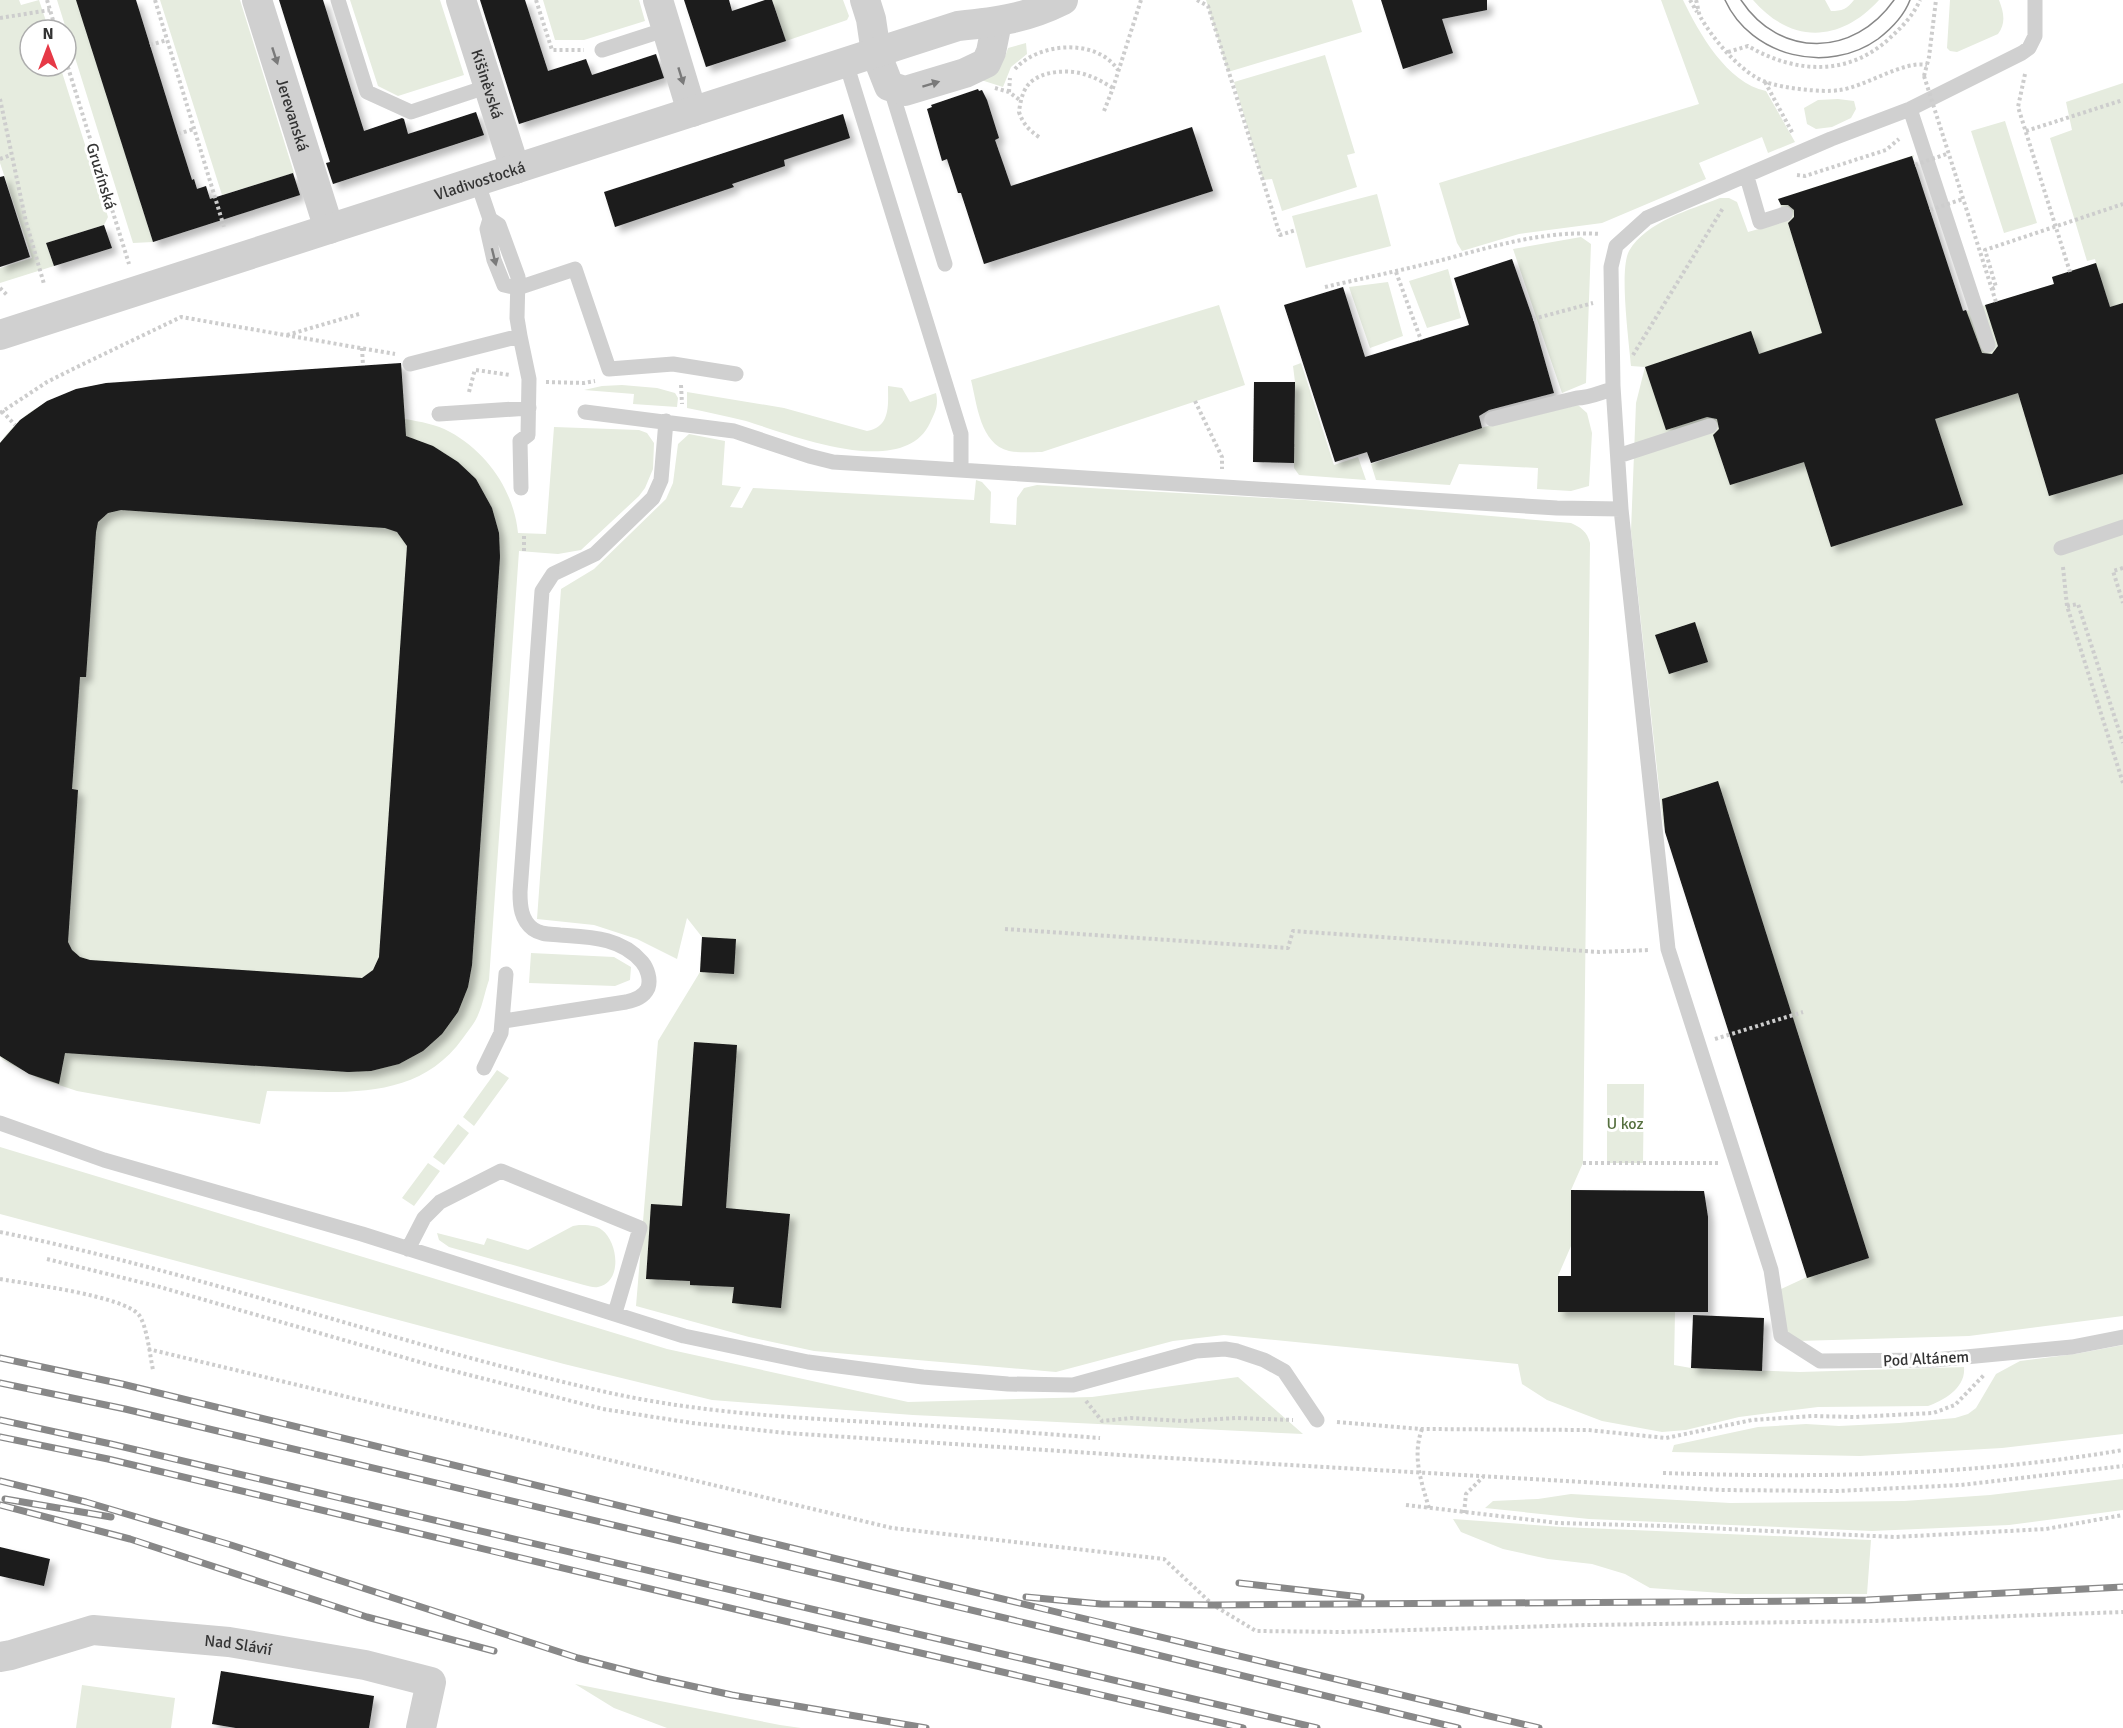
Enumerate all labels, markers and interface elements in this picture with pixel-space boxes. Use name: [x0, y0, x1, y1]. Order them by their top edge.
north arrow: [18, 18, 78, 78]
text: N: [42, 24, 54, 44]
one-way arrow: [271, 47, 280, 65]
street label: Kišiněvská: [466, 47, 507, 122]
one-way arrow: [677, 67, 686, 85]
street label: Jerevanská: [271, 76, 313, 154]
one-way arrow: [922, 79, 940, 88]
street label: Gruzínská: [81, 141, 121, 212]
street label: Vladivostocká: [432, 157, 528, 205]
one-way arrow: [489, 248, 499, 266]
park label: U koz: [1606, 1114, 1644, 1134]
street label: Pod Altánem: [1882, 1347, 1970, 1371]
street label: Nad Slávií: [204, 1631, 274, 1660]

